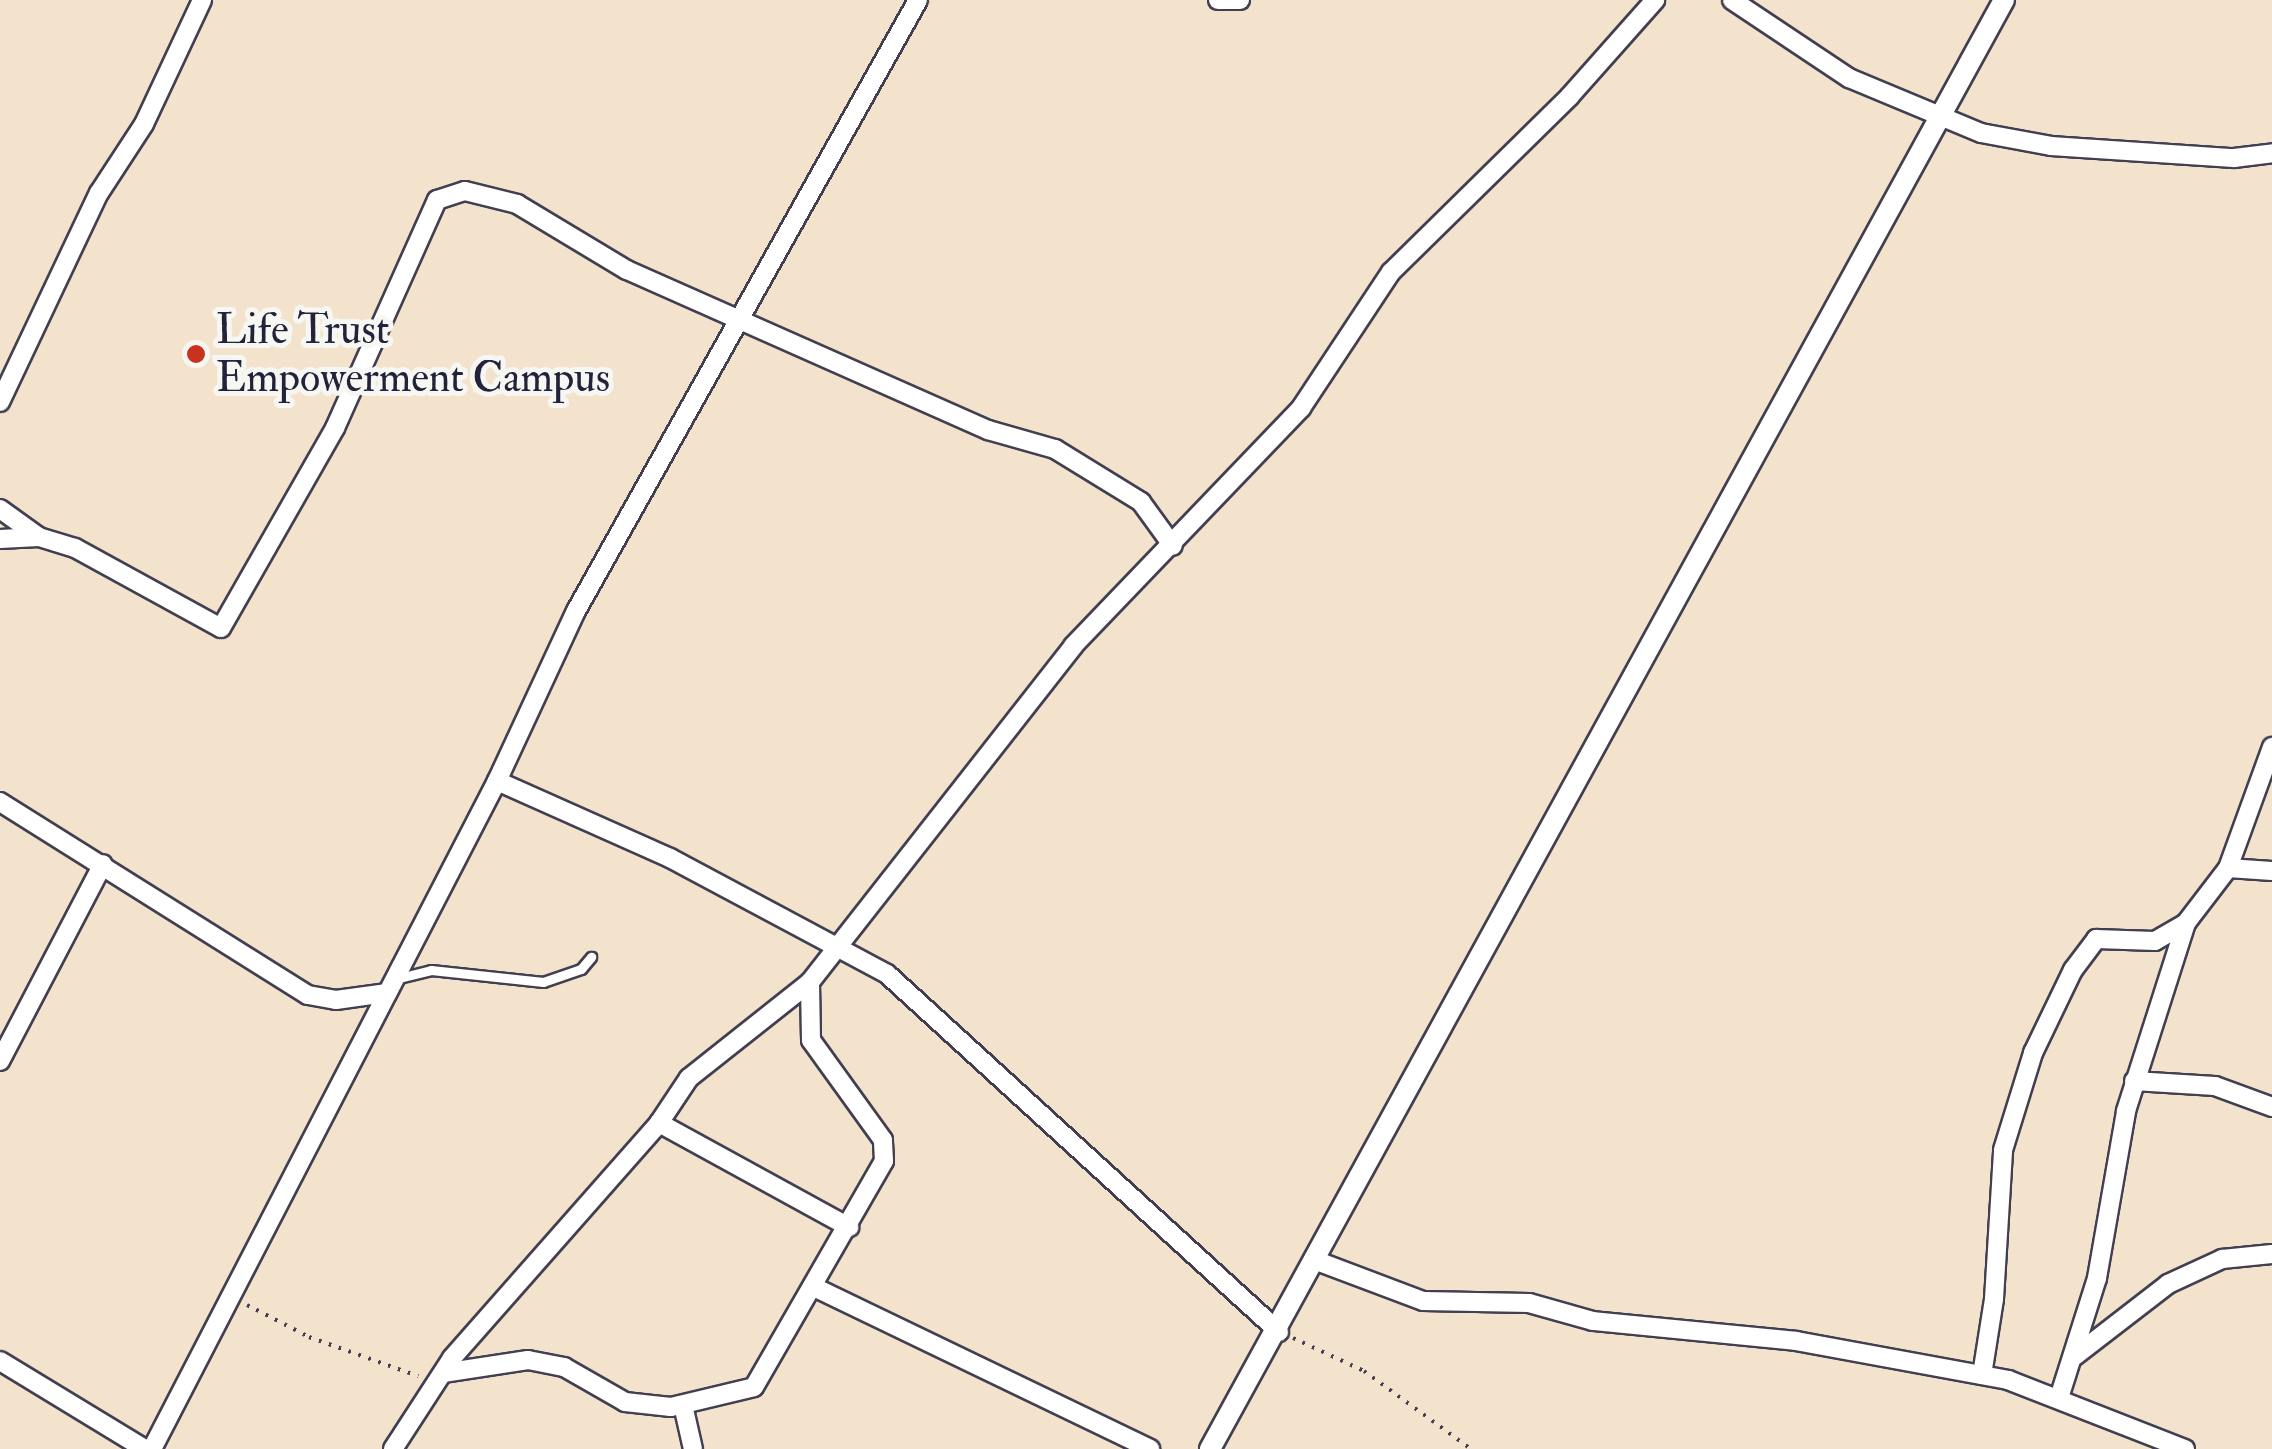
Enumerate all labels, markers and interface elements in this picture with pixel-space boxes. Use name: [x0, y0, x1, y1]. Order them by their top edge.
place label: Life Trust Empowerment Campus: [216, 305, 610, 404]
marker: Life Trust Empowerment Campus: [185, 343, 207, 365]

